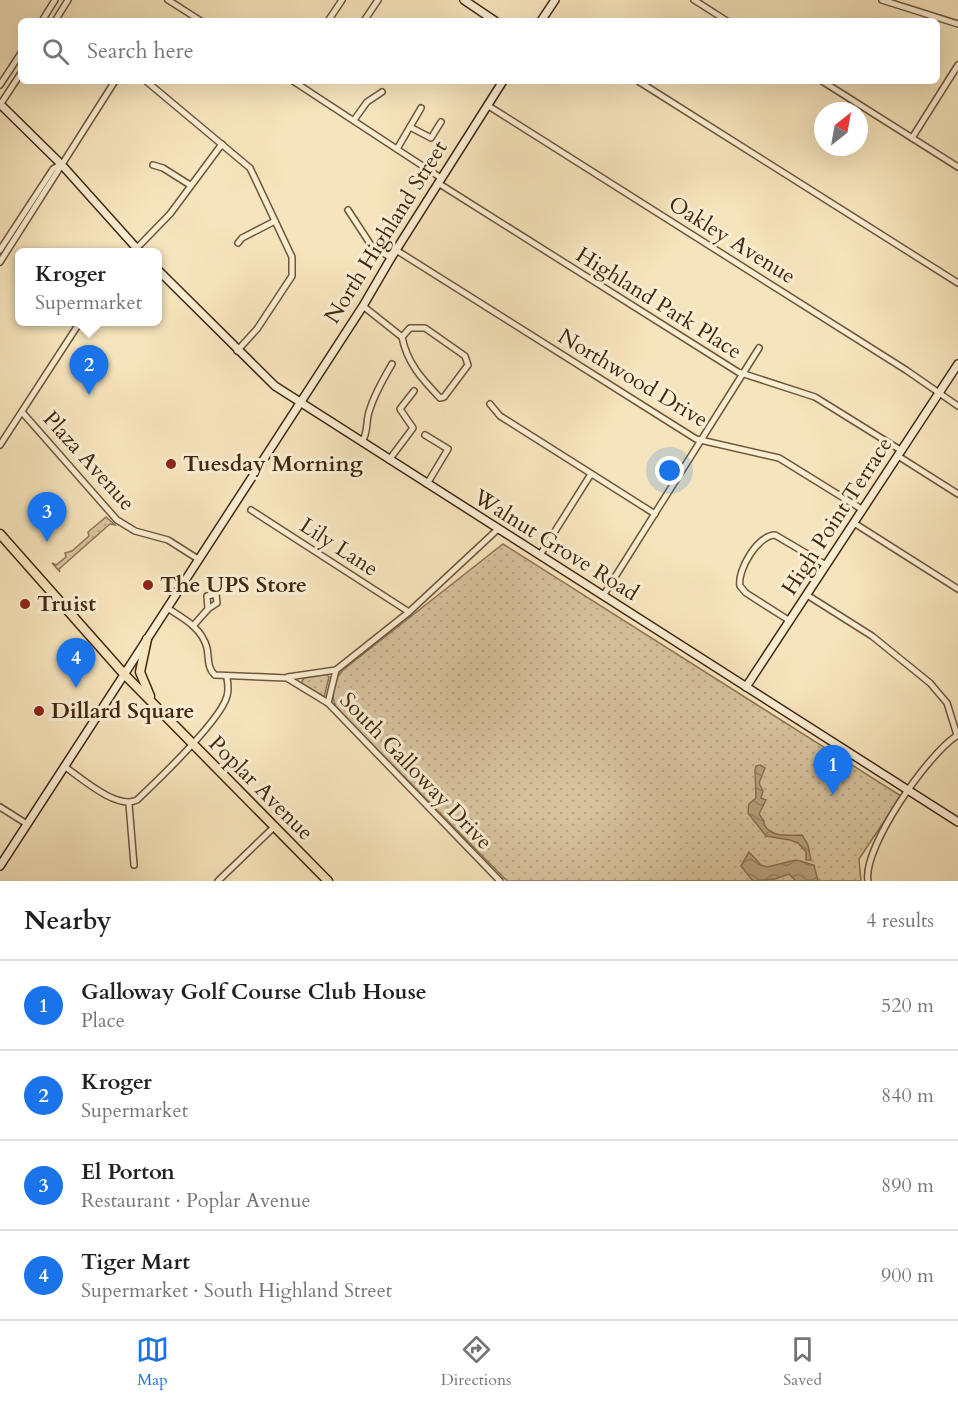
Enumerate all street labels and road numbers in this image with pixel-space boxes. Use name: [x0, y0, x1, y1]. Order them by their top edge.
street label: North Highland Street: [317, 135, 455, 329]
street label: Oakley Avenue: [663, 189, 801, 291]
street label: Highland Park Place: [570, 240, 748, 366]
street label: Northwood Drive: [552, 321, 714, 435]
street label: Plaza Avenue: [36, 405, 142, 517]
street label: High Point Terrace: [775, 431, 899, 601]
street label: Walnut Grove Road: [467, 482, 645, 608]
street label: Lily Lane: [294, 510, 384, 584]
street label: South Galloway Drive: [333, 686, 499, 856]
street label: Poplar Avenue: [202, 729, 320, 847]

